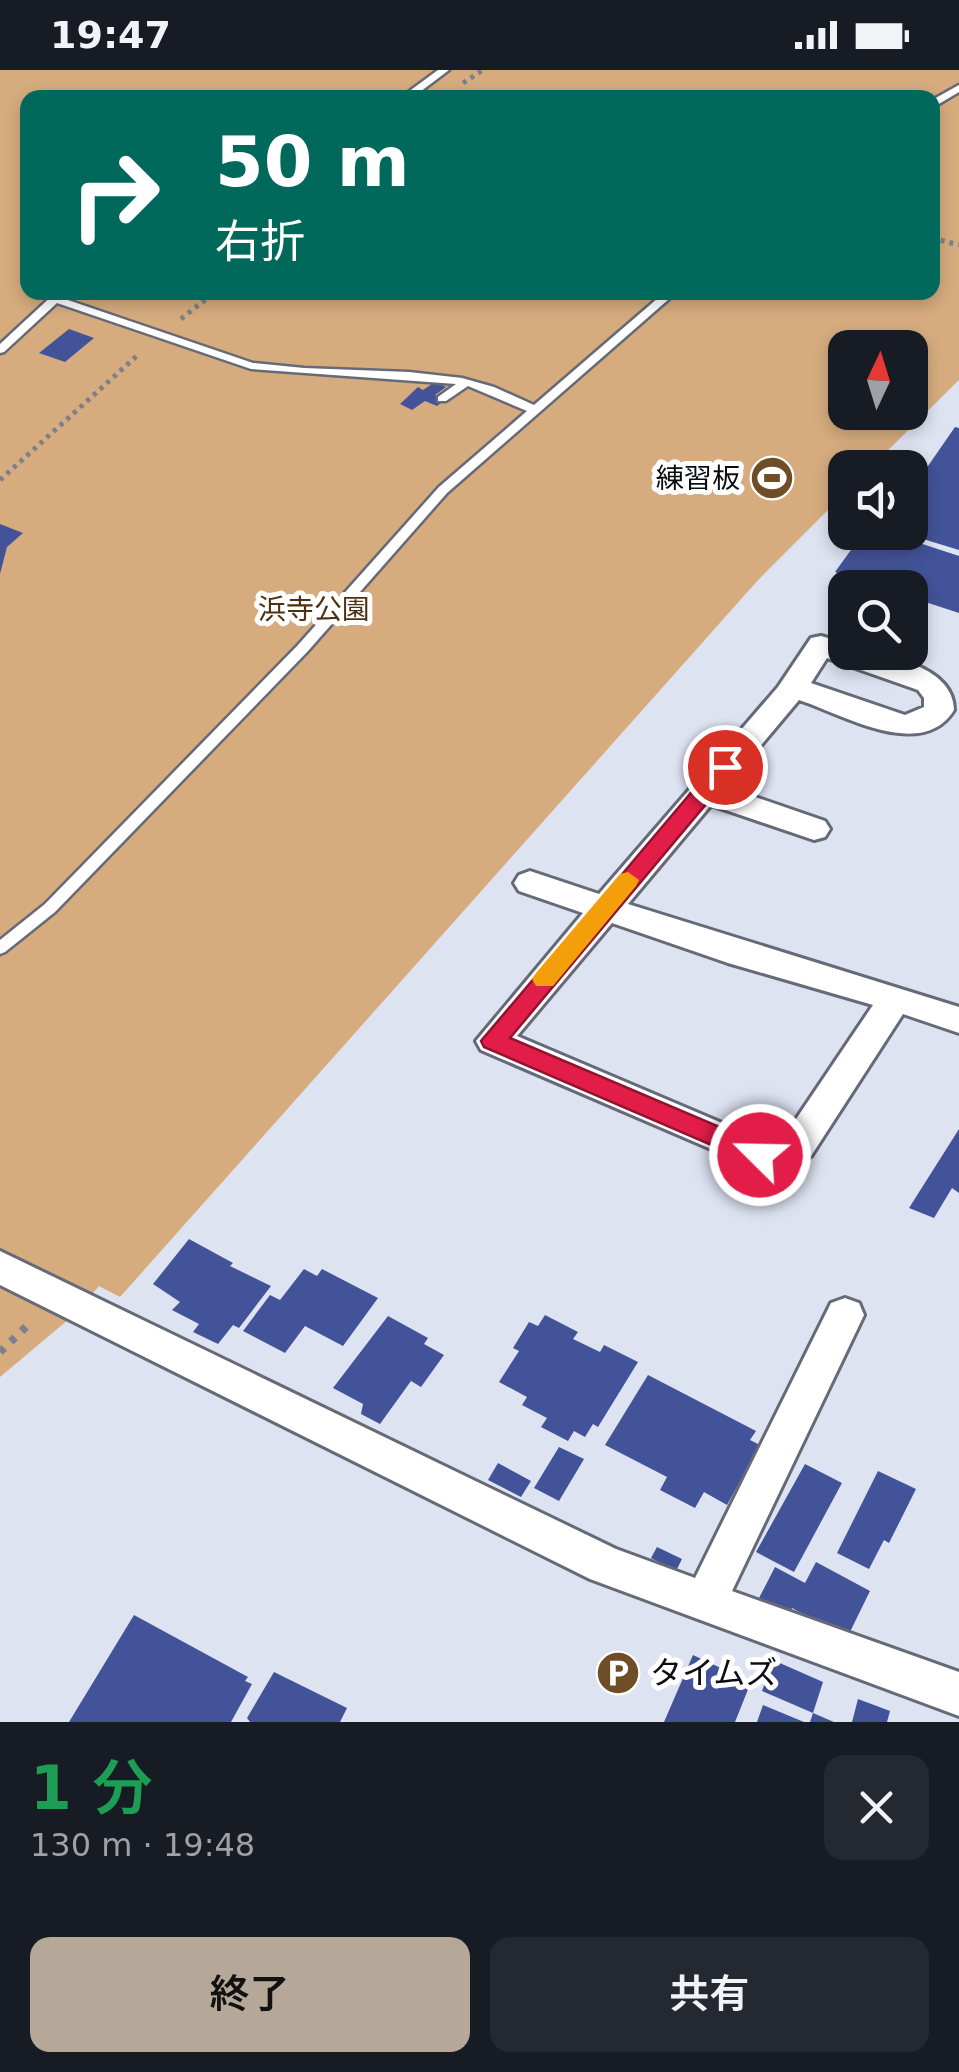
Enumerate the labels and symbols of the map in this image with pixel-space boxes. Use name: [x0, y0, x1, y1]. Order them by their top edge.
north arrow: [828, 330, 928, 430]
sports icon: 練習板: [749, 455, 795, 501]
place label: 練習板: [656, 462, 740, 495]
park label: 浜寺公園: [258, 593, 370, 626]
pin: [683, 725, 768, 810]
position arrow: [708, 1103, 812, 1207]
parking icon: タイムズ: [595, 1650, 641, 1696]
place label: タイムズ: [650, 1654, 777, 1692]

